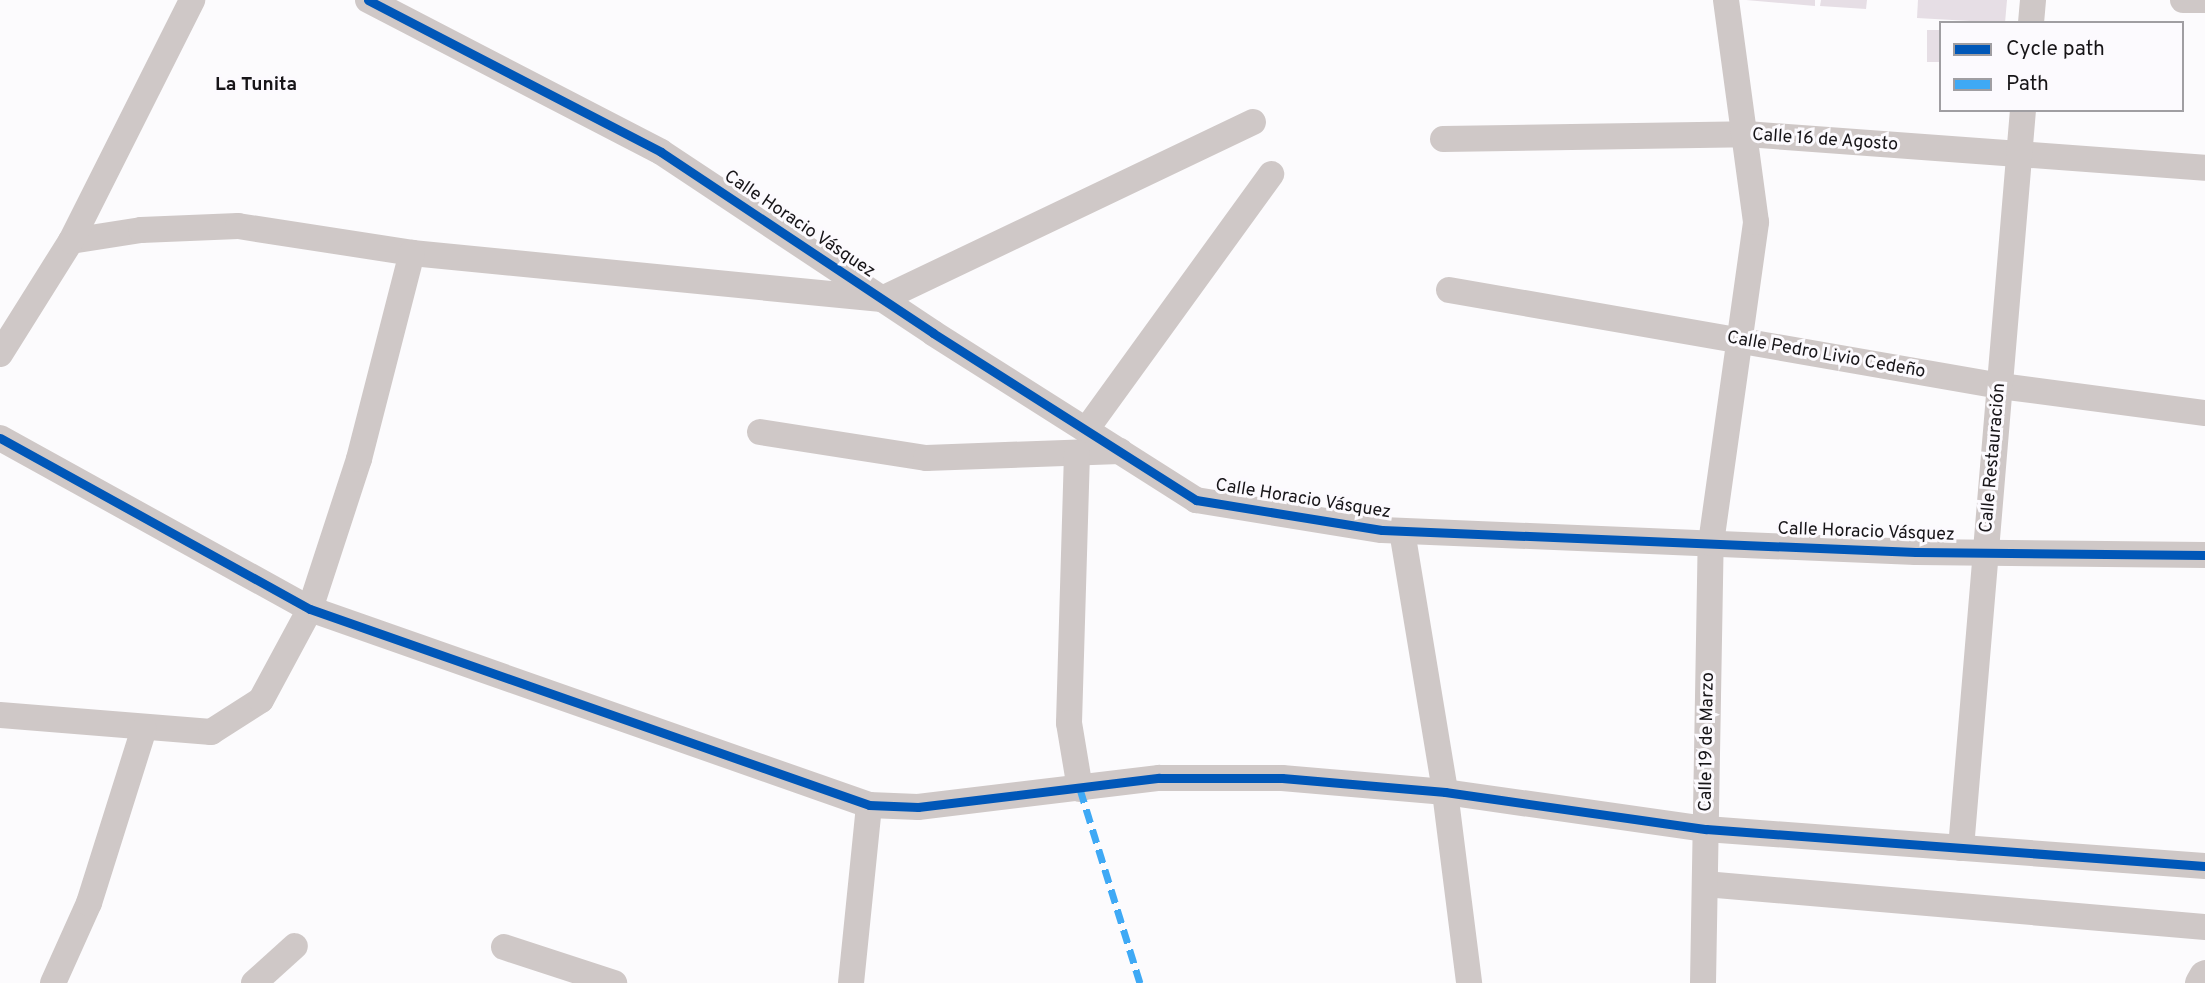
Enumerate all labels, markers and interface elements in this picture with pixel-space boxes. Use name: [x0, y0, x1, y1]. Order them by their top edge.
legend: [1939, 21, 2184, 112]
text: Cycle path: [2006, 36, 2105, 63]
text: Path: [2006, 71, 2049, 98]
district label: La Tunita: [215, 75, 297, 97]
street label: Calle 16 de Agosto: [1751, 125, 1899, 157]
street label: Calle Horacio Vásquez: [719, 166, 879, 284]
street label: Calle Pedro Livio Cedeño: [1725, 328, 1927, 384]
street label: Calle Restauración: [1977, 382, 2011, 534]
street label: Calle Horacio Vásquez: [1213, 475, 1393, 525]
street label: Calle Horacio Vásquez: [1777, 519, 1955, 547]
street label: Calle 19 de Marzo: [1696, 672, 1720, 812]

